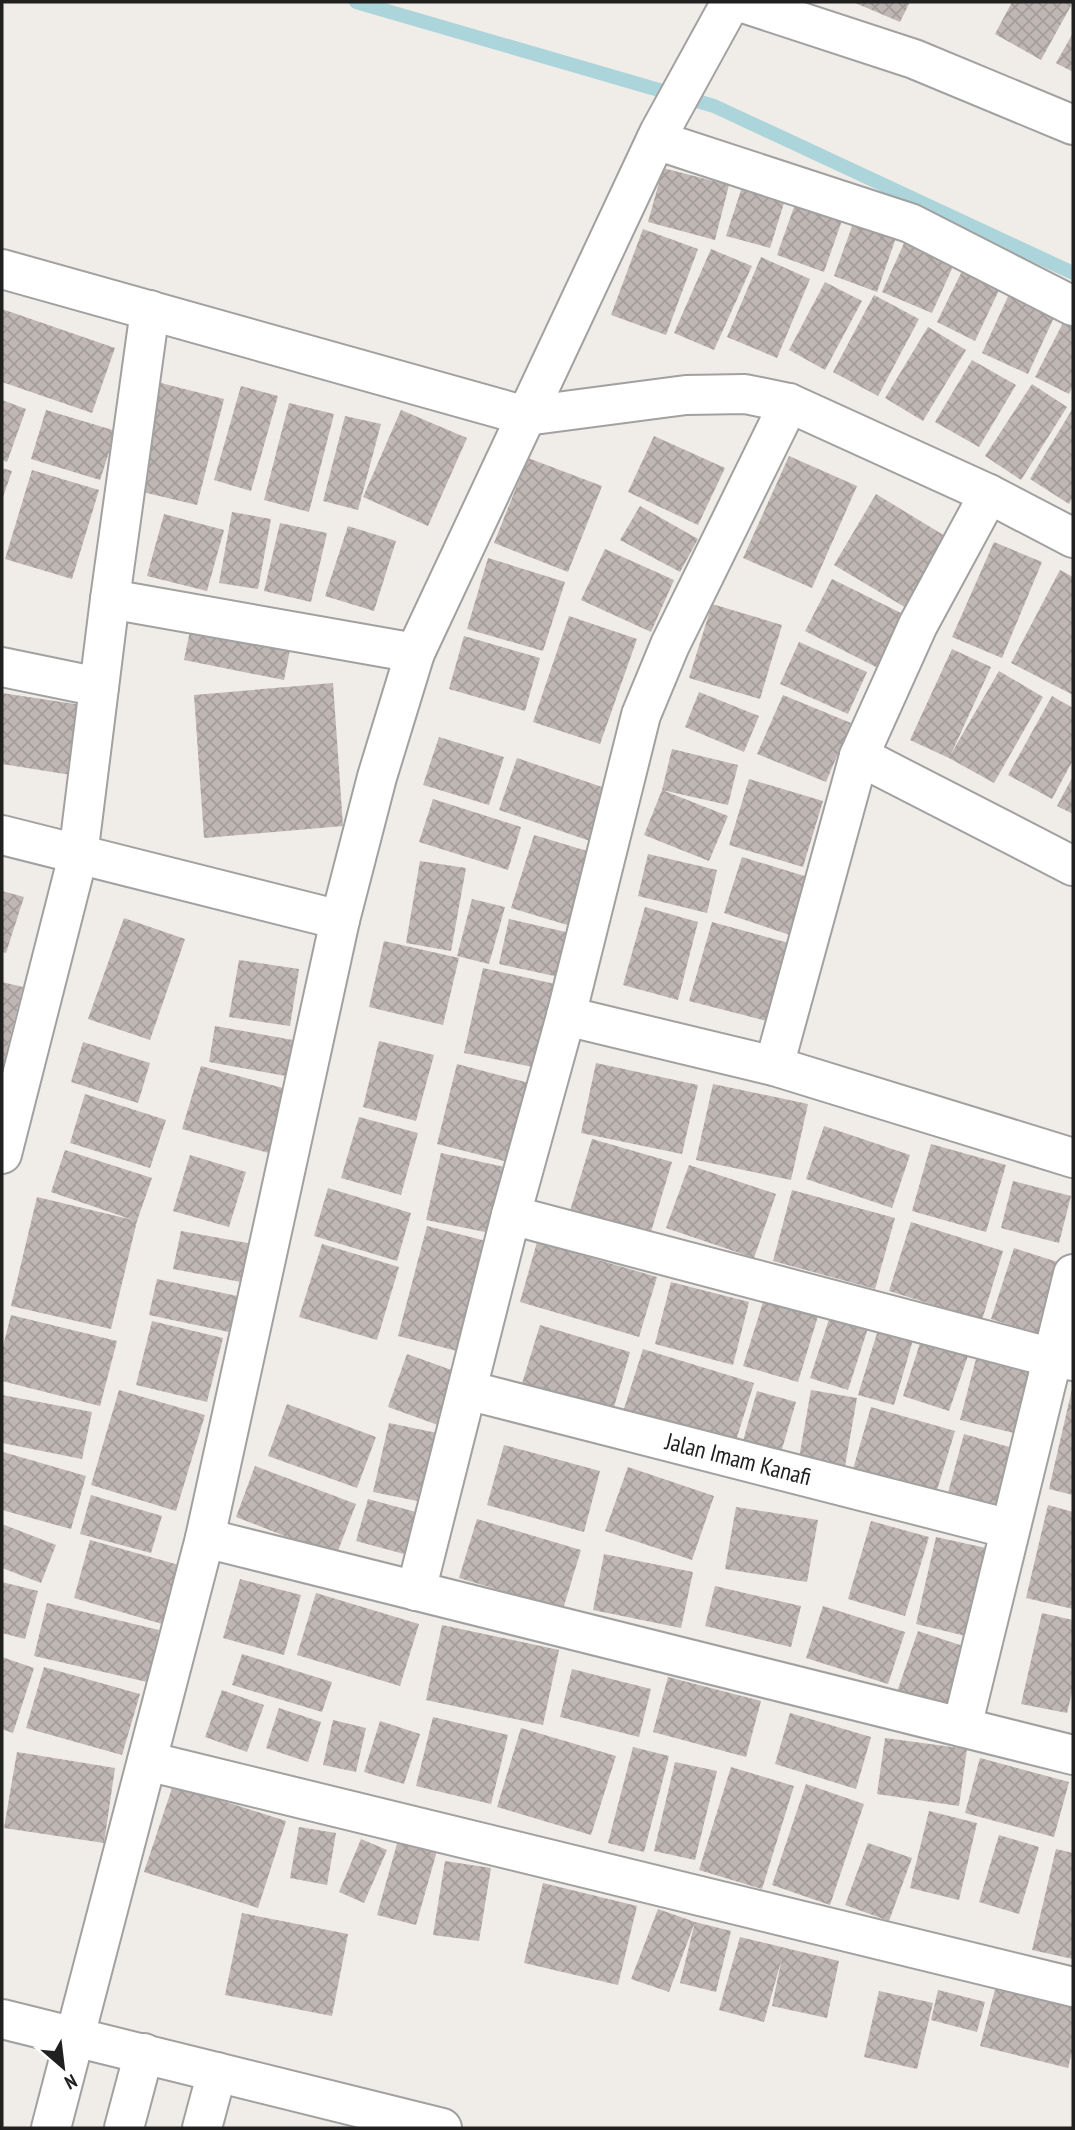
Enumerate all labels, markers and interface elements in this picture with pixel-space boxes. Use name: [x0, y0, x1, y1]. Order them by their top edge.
street label: Jalan Imam Kanafi: [661, 1425, 815, 1492]
north arrow: [28, 2032, 98, 2102]
text: N: [61, 2069, 81, 2095]

